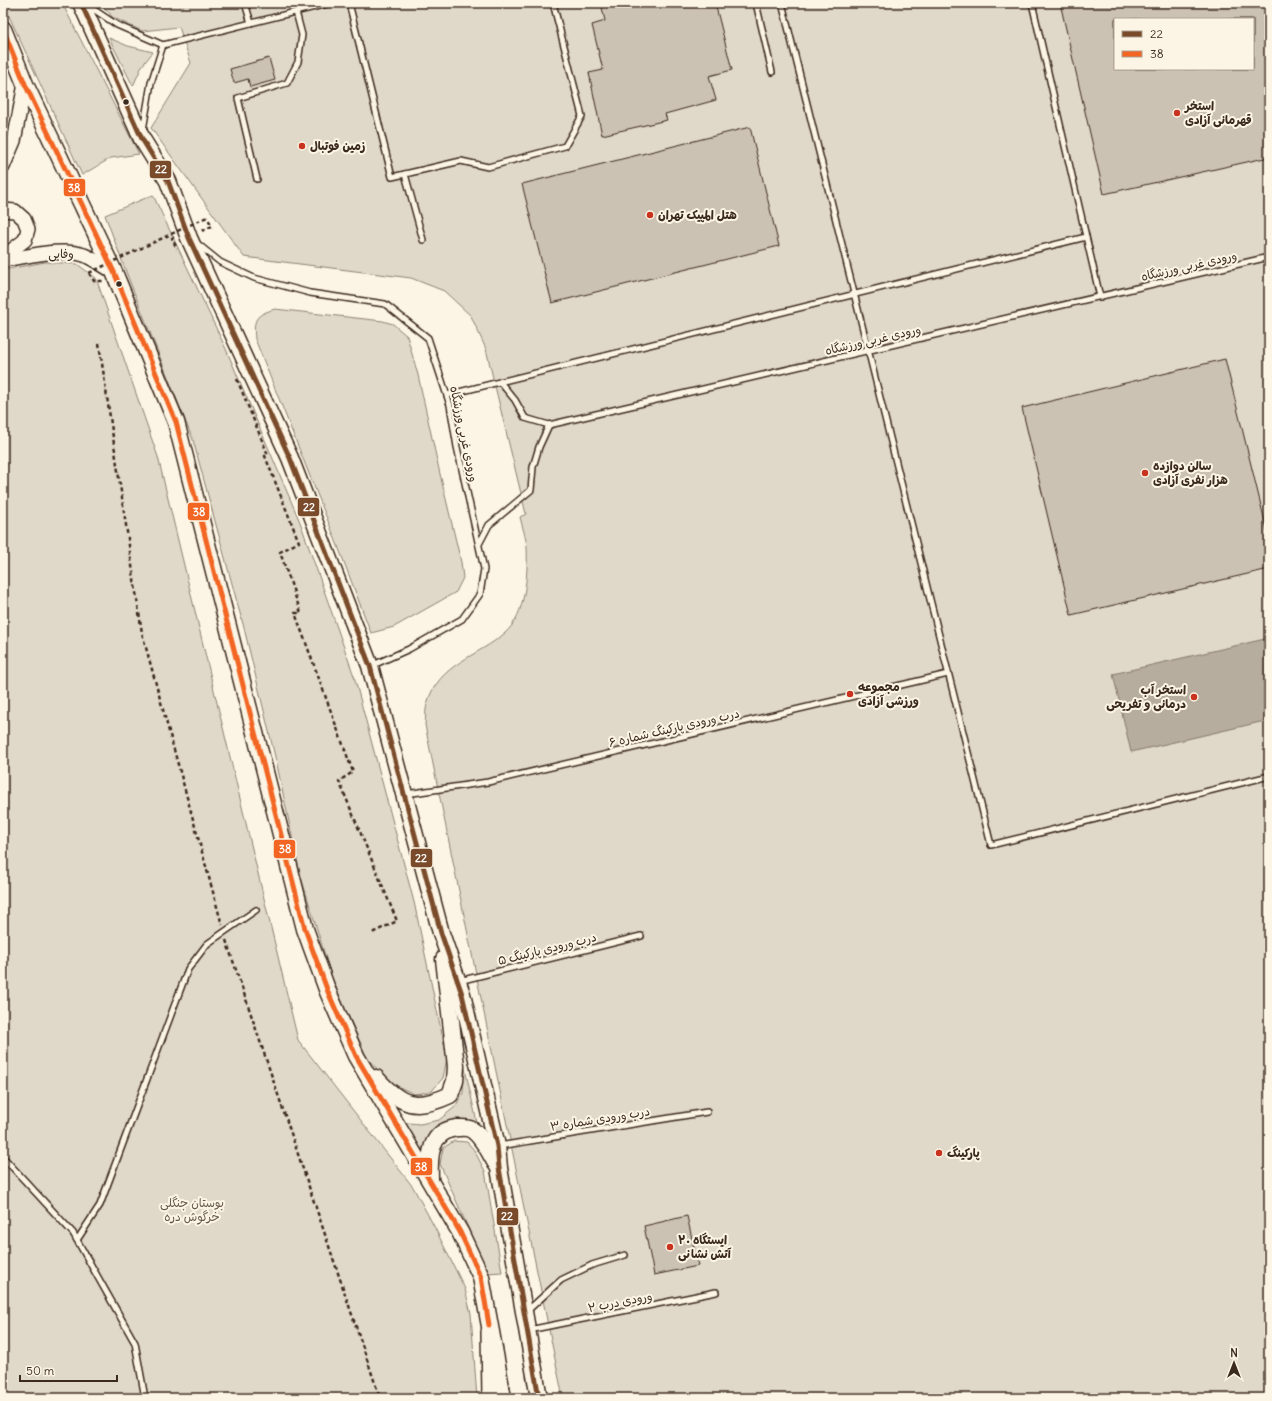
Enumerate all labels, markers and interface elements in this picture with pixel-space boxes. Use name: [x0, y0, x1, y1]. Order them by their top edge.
legend: [1114, 18, 1254, 70]
text: 22: [1150, 26, 1164, 41]
text: 38: [1150, 46, 1164, 61]
unlabelled marker: [121, 97, 131, 107]
place label: استخر قهرمانی آزادی: [1184, 98, 1252, 128]
marker: استخر قهرمانی آزادی: [1172, 108, 1182, 118]
place label: زمین فوتبال: [310, 138, 366, 154]
marker: زمین فوتبال: [297, 141, 307, 151]
line badge: 22: [149, 160, 172, 179]
text: 22: [155, 162, 167, 176]
line badge: 38: [63, 178, 86, 197]
text: 38: [68, 181, 80, 195]
place label: هتل المپیک تهران: [658, 207, 737, 223]
marker: هتل المپیک تهران: [645, 210, 655, 220]
street label: وفایی: [48, 246, 74, 262]
street label: ورودی غربی ورزشگاه: [1140, 247, 1238, 285]
unlabelled marker: [114, 279, 124, 289]
street label: ورودی غربی ورزشگاه: [824, 321, 922, 359]
street label: ورودی غربی ورزشگاه: [446, 385, 482, 483]
place label: سالن دوازده هزار نفری آزادی: [1153, 458, 1228, 487]
marker: سالن دوازده هزار نفری آزادی: [1140, 468, 1150, 478]
line badge: 22: [297, 497, 320, 517]
text: 22: [303, 500, 315, 514]
line badge: 38: [187, 502, 210, 521]
text: 38: [193, 505, 205, 519]
place label: مجموعه ورزشی آزادی: [858, 679, 919, 709]
place label: استخر آب درمانی و تفریحی: [1106, 682, 1186, 712]
marker: مجموعه ورزشی آزادی: [845, 689, 855, 699]
marker: استخر آب درمانی و تفریحی: [1189, 692, 1199, 702]
street label: درب ورودی پارکینگ شماره ۶: [607, 705, 741, 751]
line badge: 38: [273, 839, 296, 859]
text: 38: [279, 842, 291, 856]
line badge: 22: [410, 848, 433, 868]
text: 22: [415, 851, 427, 865]
street label: درب ورودی پارکینگ ۵: [496, 929, 598, 969]
street label: درب ورودی شماره ۳: [549, 1103, 651, 1135]
place label: پارکینگ: [947, 1145, 980, 1161]
marker: پارکینگ: [934, 1148, 944, 1158]
line badge: 38: [410, 1157, 433, 1176]
text: 38: [415, 1160, 427, 1174]
park label: بوستان جنگلی خرگوش دره: [160, 1195, 224, 1225]
line badge: 22: [496, 1207, 519, 1226]
text: 22: [501, 1209, 513, 1223]
place label: ایستگاه ۲۰ آتش نشانی: [678, 1232, 732, 1262]
marker: ایستگاه ۲۰ آتش نشانی: [665, 1242, 675, 1252]
street label: ورودی درب ۲: [586, 1288, 654, 1316]
north arrow: [1214, 1343, 1254, 1383]
text: N: [1230, 1346, 1238, 1360]
scale bar: [20, 1357, 117, 1383]
text: 50 m: [26, 1363, 55, 1378]

